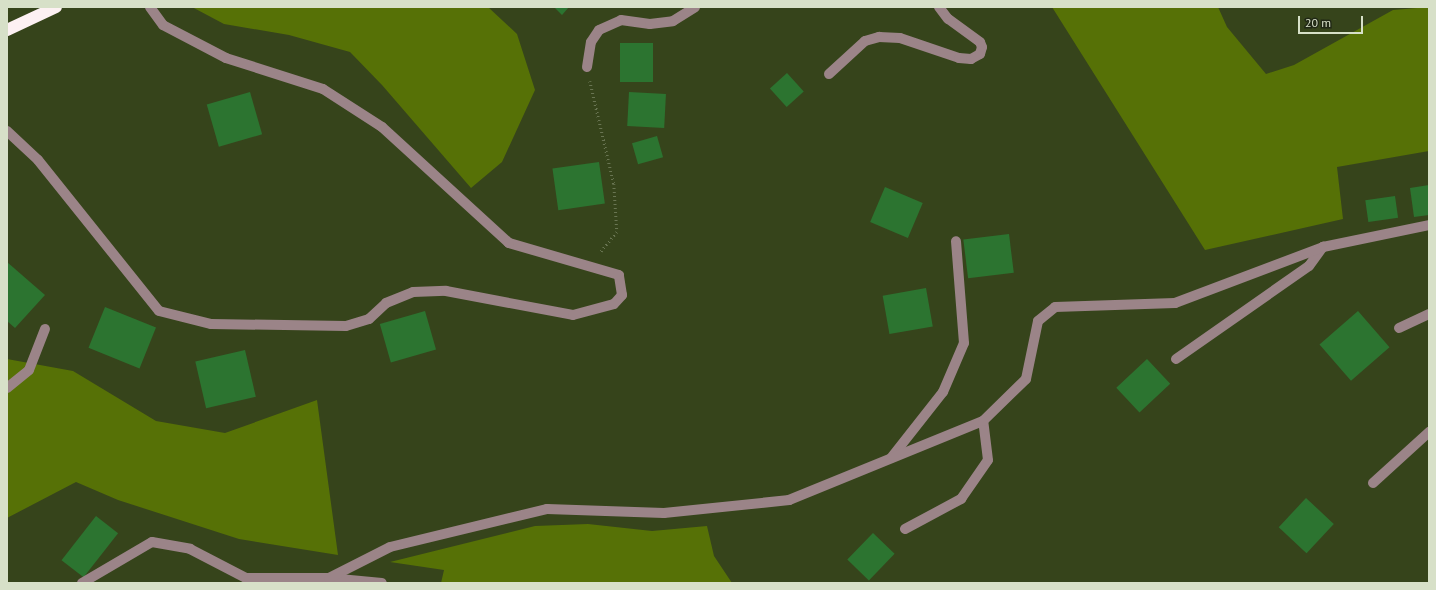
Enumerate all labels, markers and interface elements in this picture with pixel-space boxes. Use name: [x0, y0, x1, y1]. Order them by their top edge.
scale bar: [1300, 8, 1365, 34]
text: 20 m: [1305, 15, 1331, 30]

